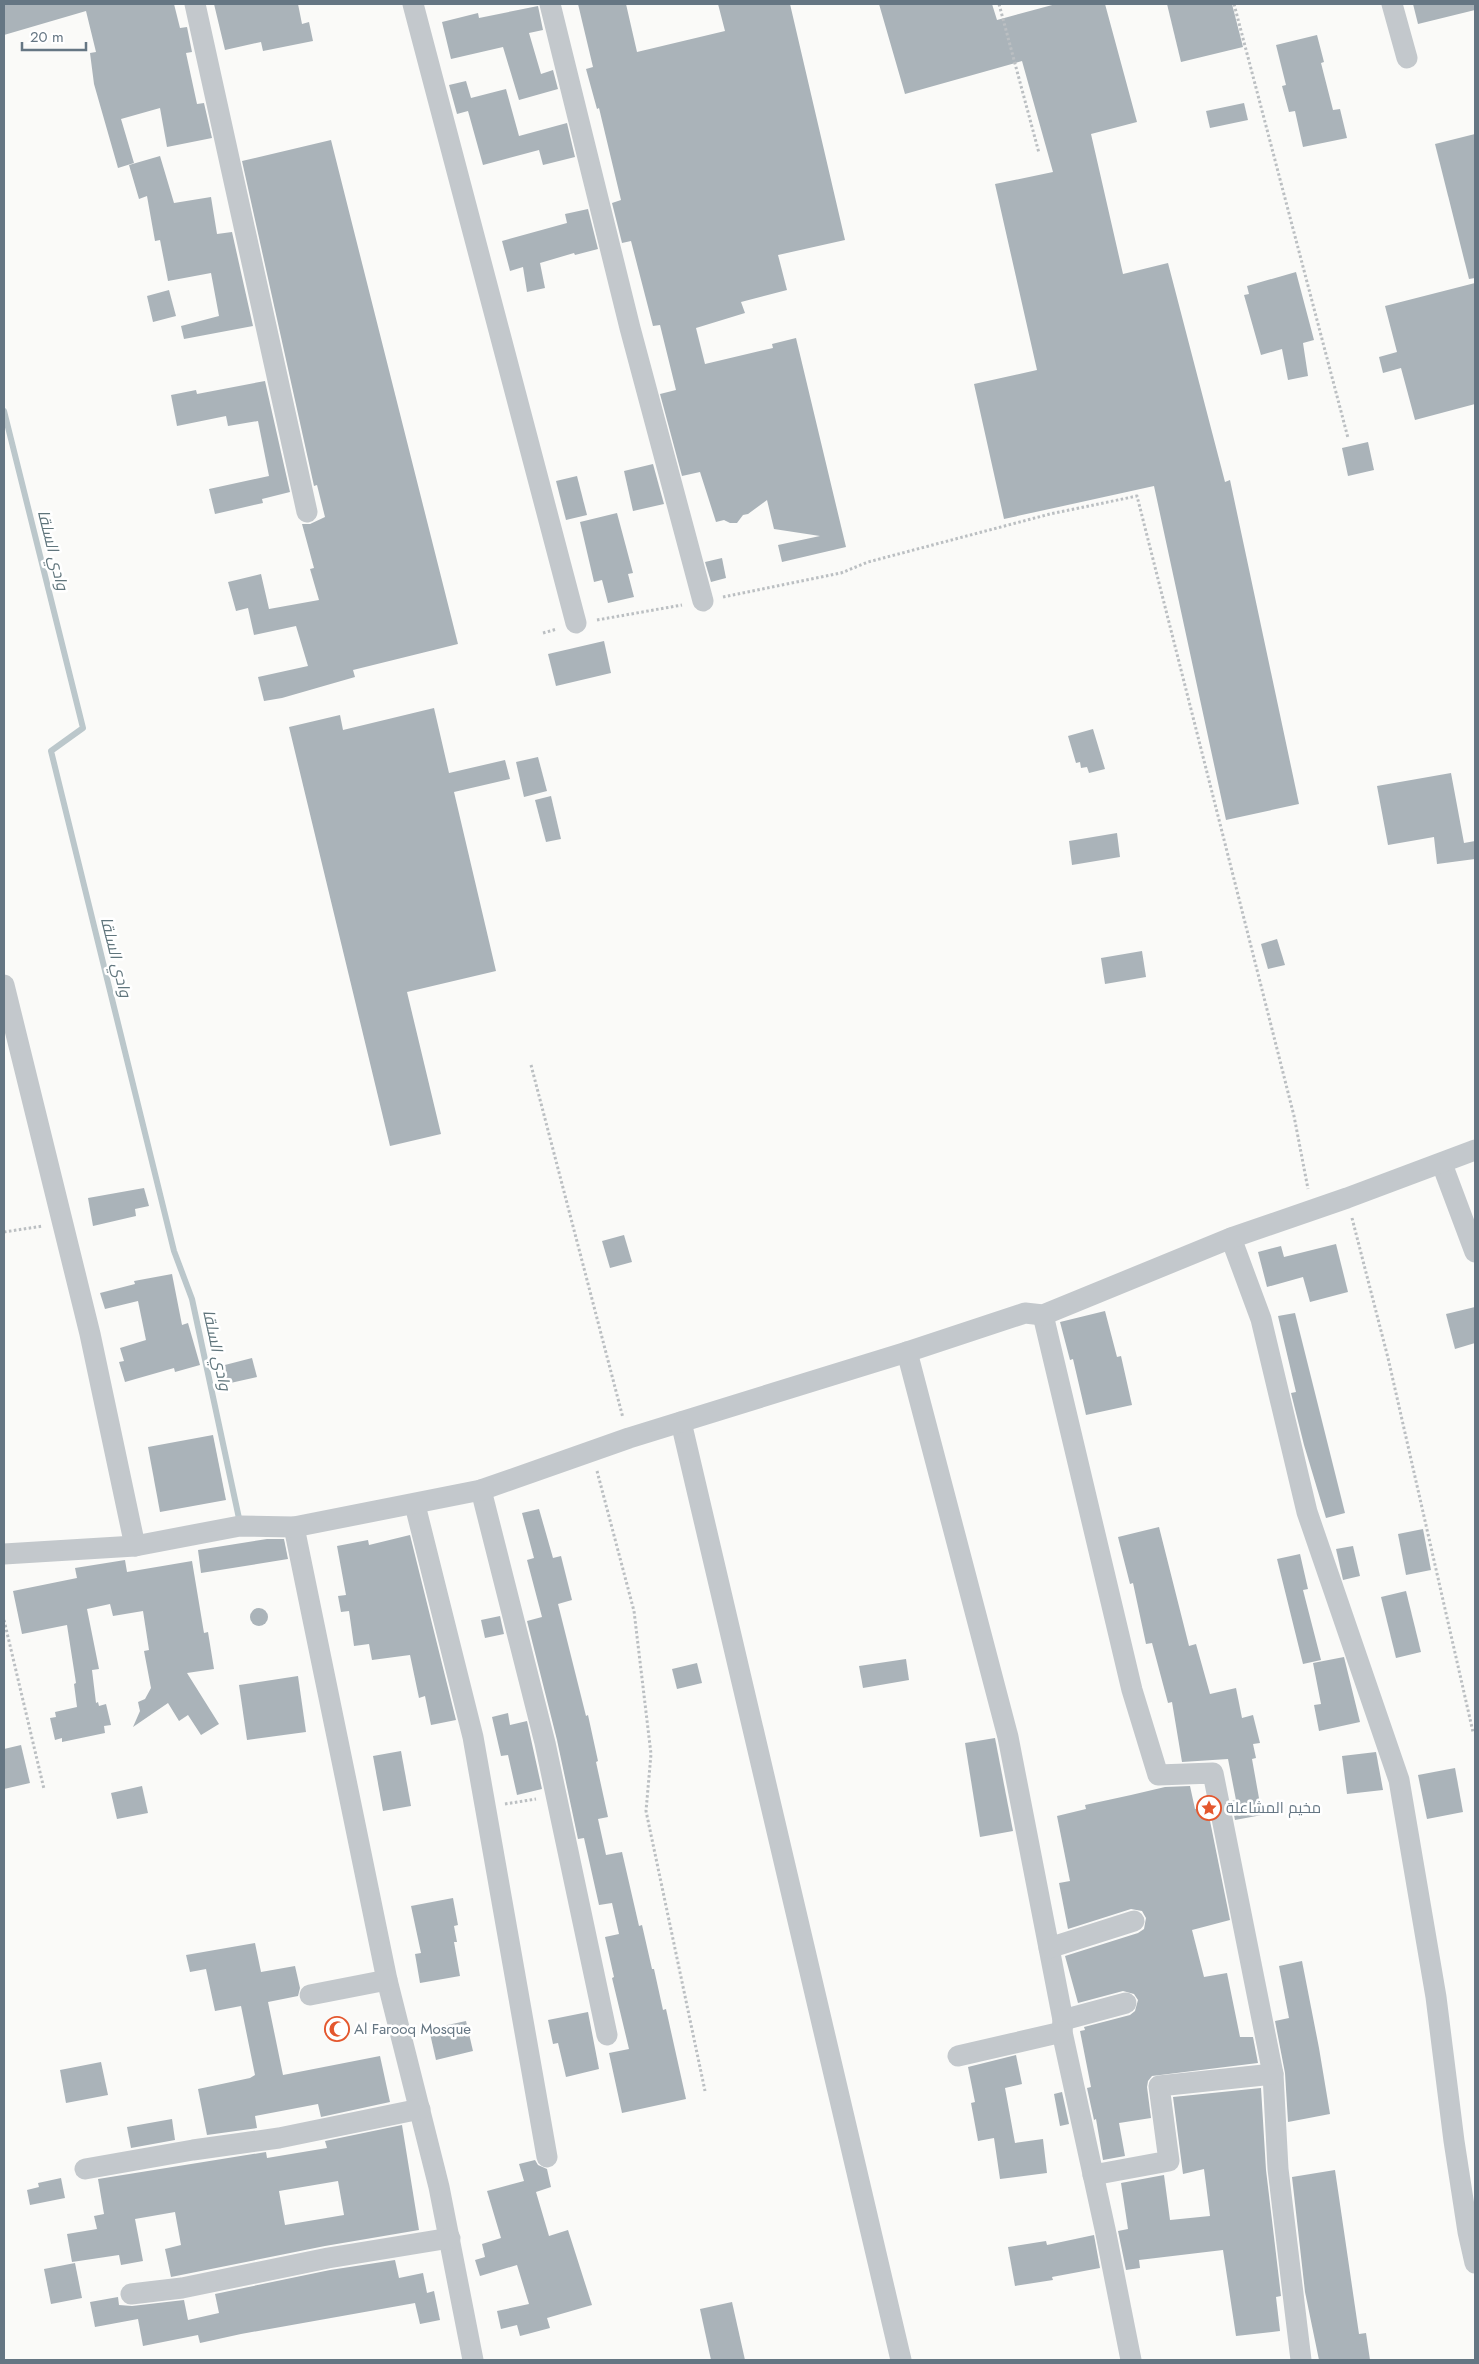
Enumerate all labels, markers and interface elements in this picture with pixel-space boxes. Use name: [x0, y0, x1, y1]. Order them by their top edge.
scale bar: [22, 20, 86, 52]
text: 20 m: [30, 26, 64, 48]
water label: وادي السلقا: [31, 507, 74, 594]
water label: وادي السلقا: [94, 914, 137, 1001]
water label: وادي السلقا: [196, 1307, 237, 1394]
place icon: مخيم المشاعلة: [1196, 1795, 1222, 1821]
place label: مخيم المشاعلة: [1226, 1797, 1321, 1819]
mosque icon: Al Farooq Mosque: [324, 2016, 350, 2042]
place label: Al Farooq Mosque: [354, 2018, 471, 2040]

